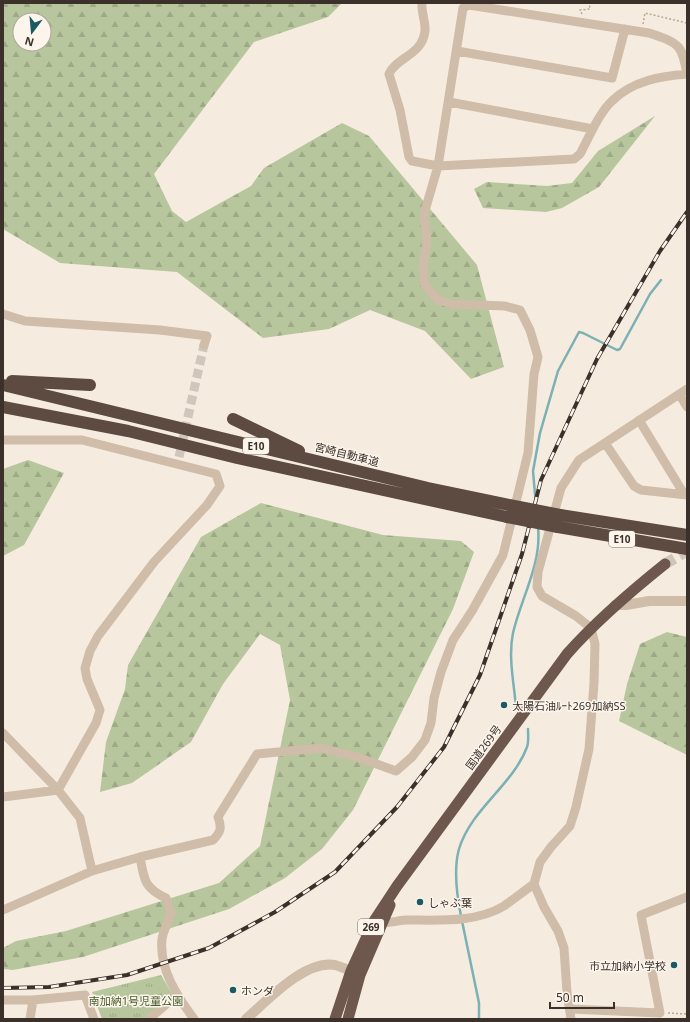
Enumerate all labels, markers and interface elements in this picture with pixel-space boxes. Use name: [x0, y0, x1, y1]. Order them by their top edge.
north arrow: [12, 12, 52, 52]
text: N: [23, 34, 35, 51]
road number: E10: [243, 438, 269, 454]
street label: 宮崎自動車道: [313, 439, 381, 469]
road number: E10: [609, 531, 635, 547]
place label: 太陽石油ﾙｰﾄ269加納SS: [512, 698, 625, 713]
marker: 太陽石油ﾙｰﾄ269加納SS: [499, 700, 509, 710]
street label: 国道269号: [462, 722, 504, 772]
place label: しゃぶ葉: [428, 895, 472, 910]
marker: しゃぶ葉: [415, 897, 425, 907]
road number: 269: [358, 919, 384, 935]
place label: 市立加納小学校: [589, 958, 666, 973]
marker: 市立加納小学校: [669, 960, 679, 970]
place label: ホンダ: [241, 983, 274, 998]
scale bar: [550, 984, 614, 1010]
marker: ホンダ: [228, 985, 238, 995]
text: 50 m: [556, 989, 584, 1006]
park label: 南加納1号児童公園: [89, 993, 183, 1008]

